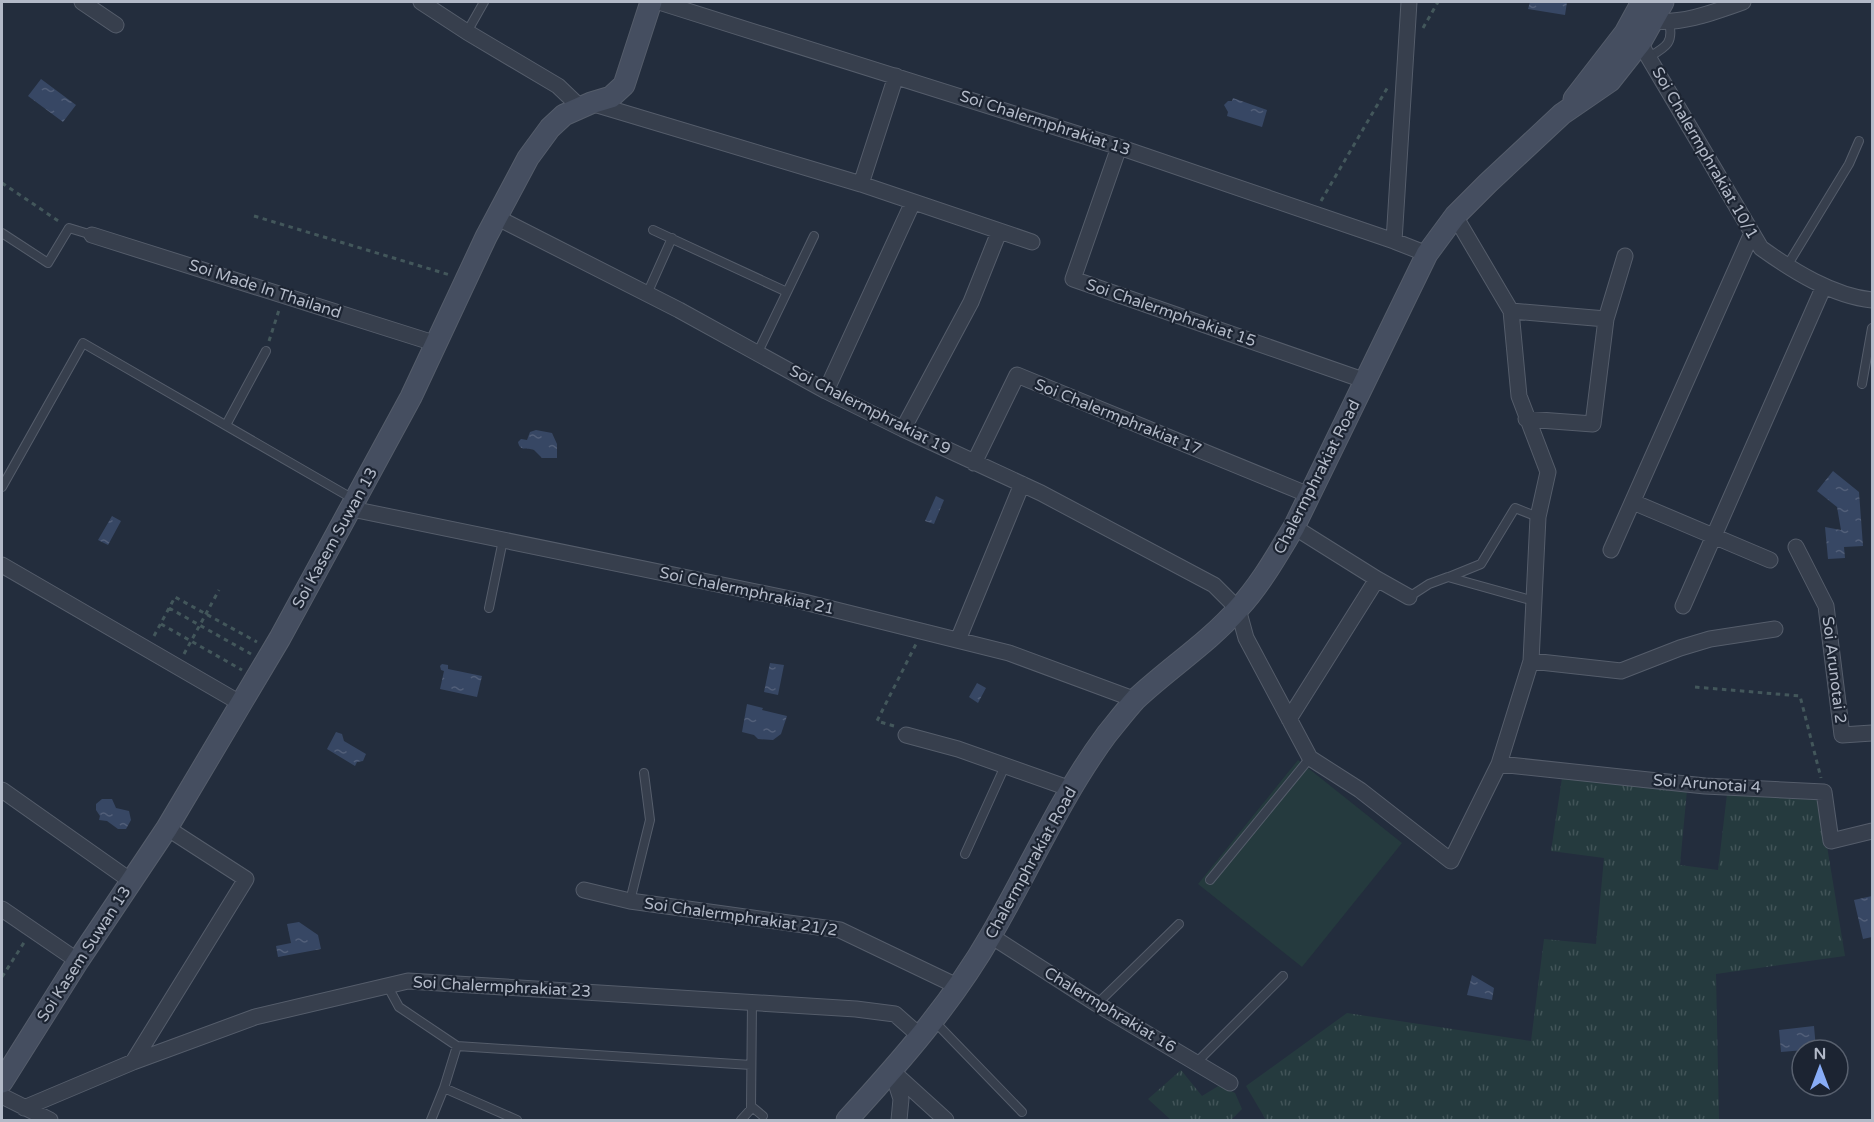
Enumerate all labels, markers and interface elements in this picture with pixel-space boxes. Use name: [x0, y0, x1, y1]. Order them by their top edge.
street label: Soi Chalermphrakiat 10/1: [1647, 63, 1763, 243]
street label: Soi Chalermphrakiat 13: [957, 86, 1133, 160]
street label: Soi Made In Thailand: [186, 255, 344, 323]
street label: Soi Chalermphrakiat 15: [1083, 275, 1259, 351]
street label: Soi Chalermphrakiat 19: [786, 361, 954, 459]
street label: Soi Chalermphrakiat 17: [1032, 374, 1204, 460]
street label: Chalermphrakiat Road: [1269, 396, 1365, 558]
street label: Soi Kasem Suwan 13: [288, 464, 382, 612]
street label: Soi Chalermphrakiat 21: [658, 563, 836, 619]
street label: Soi Arunotai 2: [1817, 615, 1851, 725]
street label: Soi Arunotai 4: [1652, 770, 1762, 798]
street label: Chalermphrakiat Road: [981, 784, 1081, 942]
street label: Soi Kasem Suwan 13: [33, 882, 135, 1026]
street label: Soi Chalermphrakiat 21/2: [643, 893, 839, 941]
street label: Chalermphrakiat 16: [1040, 963, 1180, 1057]
street label: Soi Chalermphrakiat 23: [412, 972, 592, 1002]
north arrow: [1790, 1038, 1850, 1098]
text: N: [1814, 1044, 1826, 1064]

